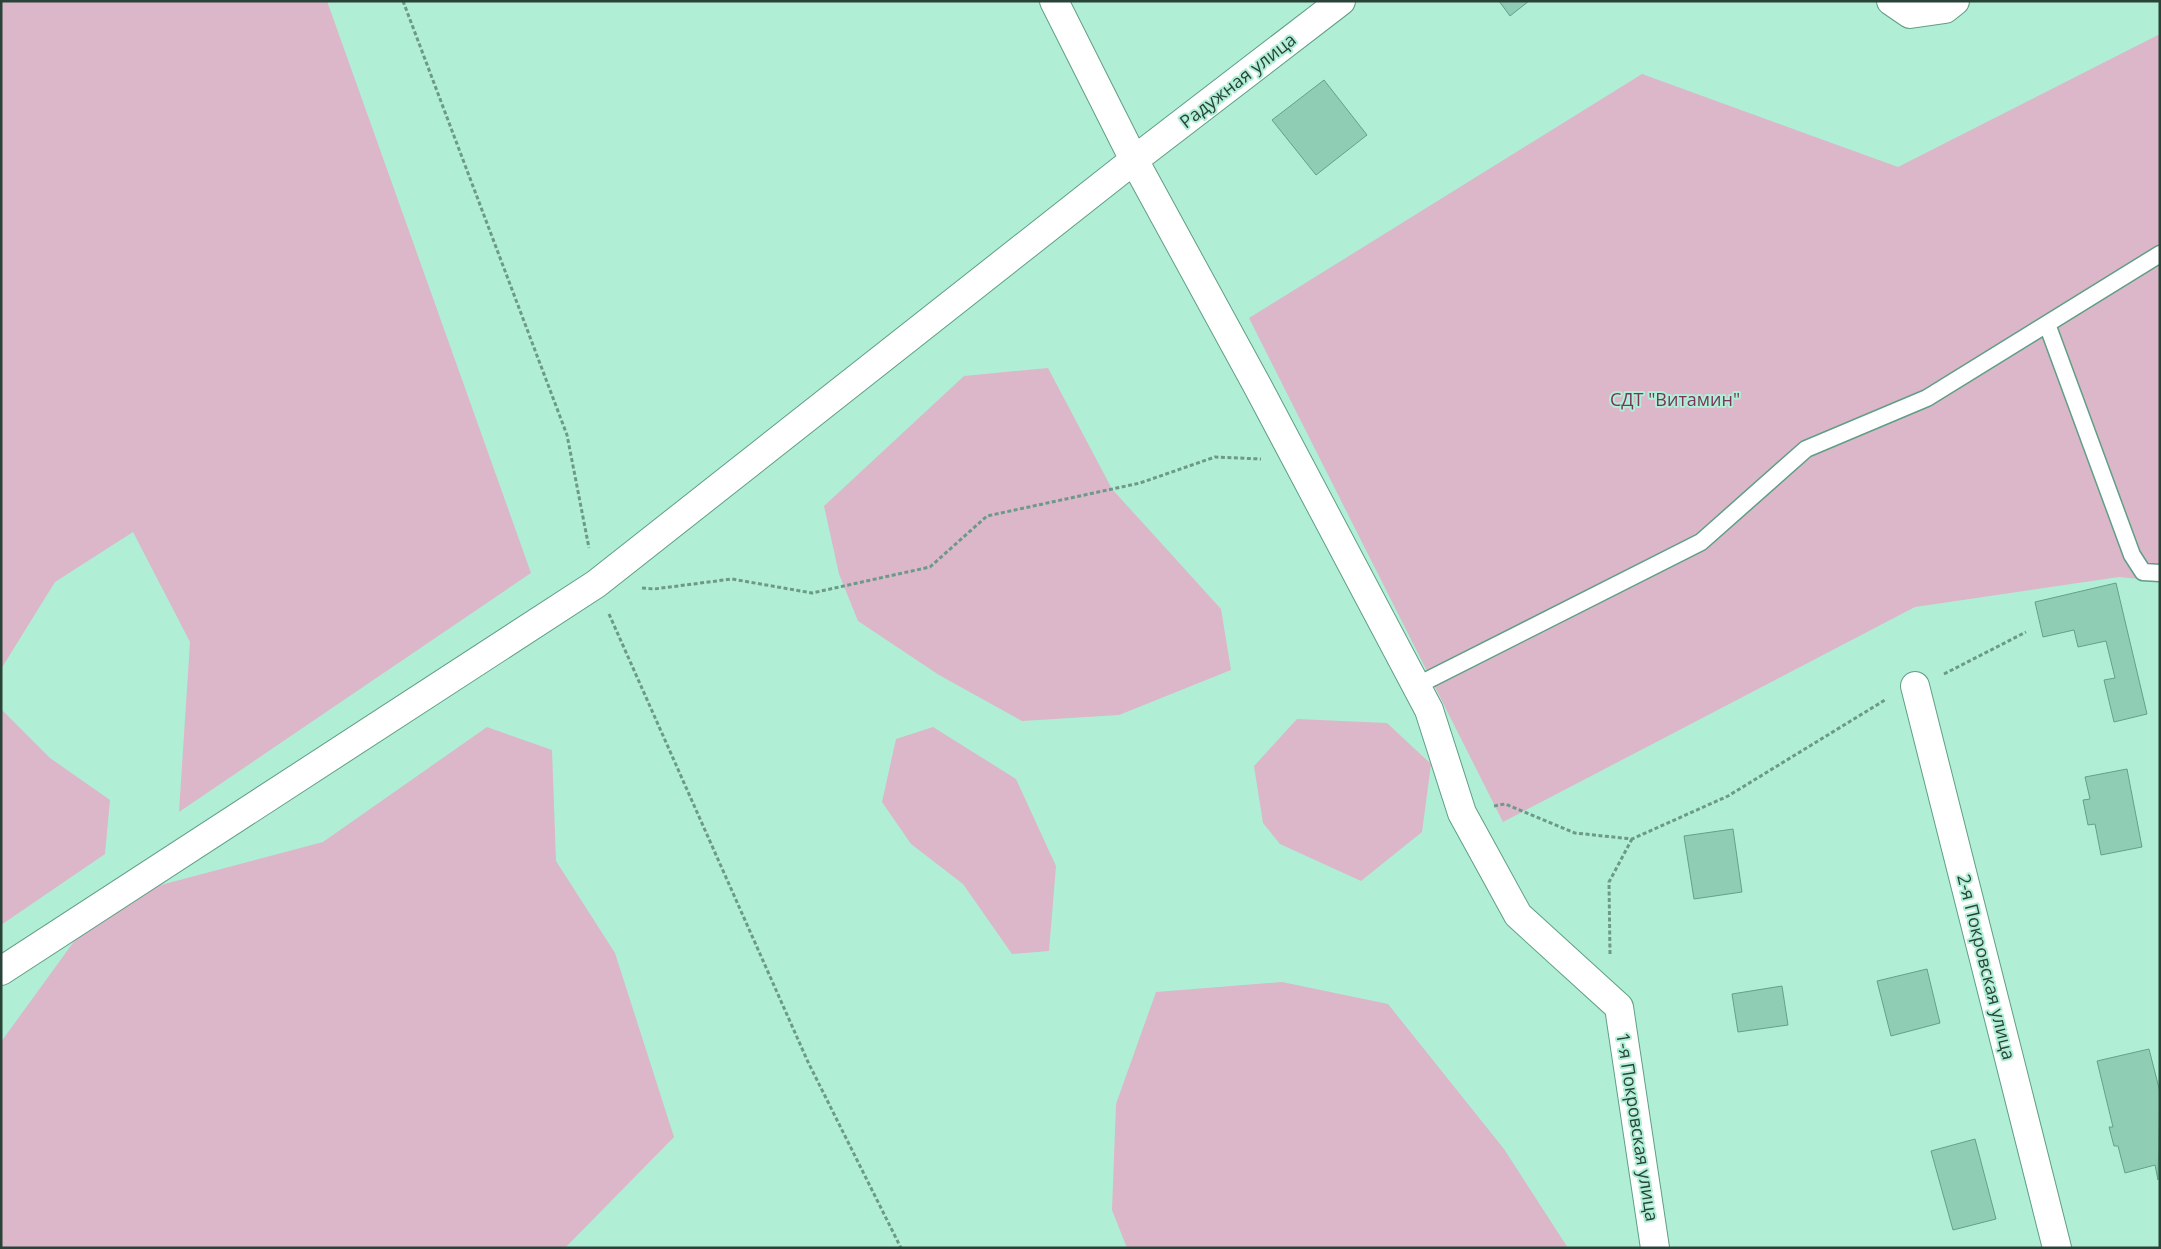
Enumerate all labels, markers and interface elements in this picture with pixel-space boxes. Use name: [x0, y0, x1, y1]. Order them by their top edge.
street label: Радужная улица: [1174, 27, 1301, 133]
park label: СДТ "Витамин": [1610, 387, 1740, 411]
street label: 2-я Покровская улица: [1952, 871, 2022, 1062]
street label: 1-я Покровская улица: [1611, 1031, 1665, 1223]

